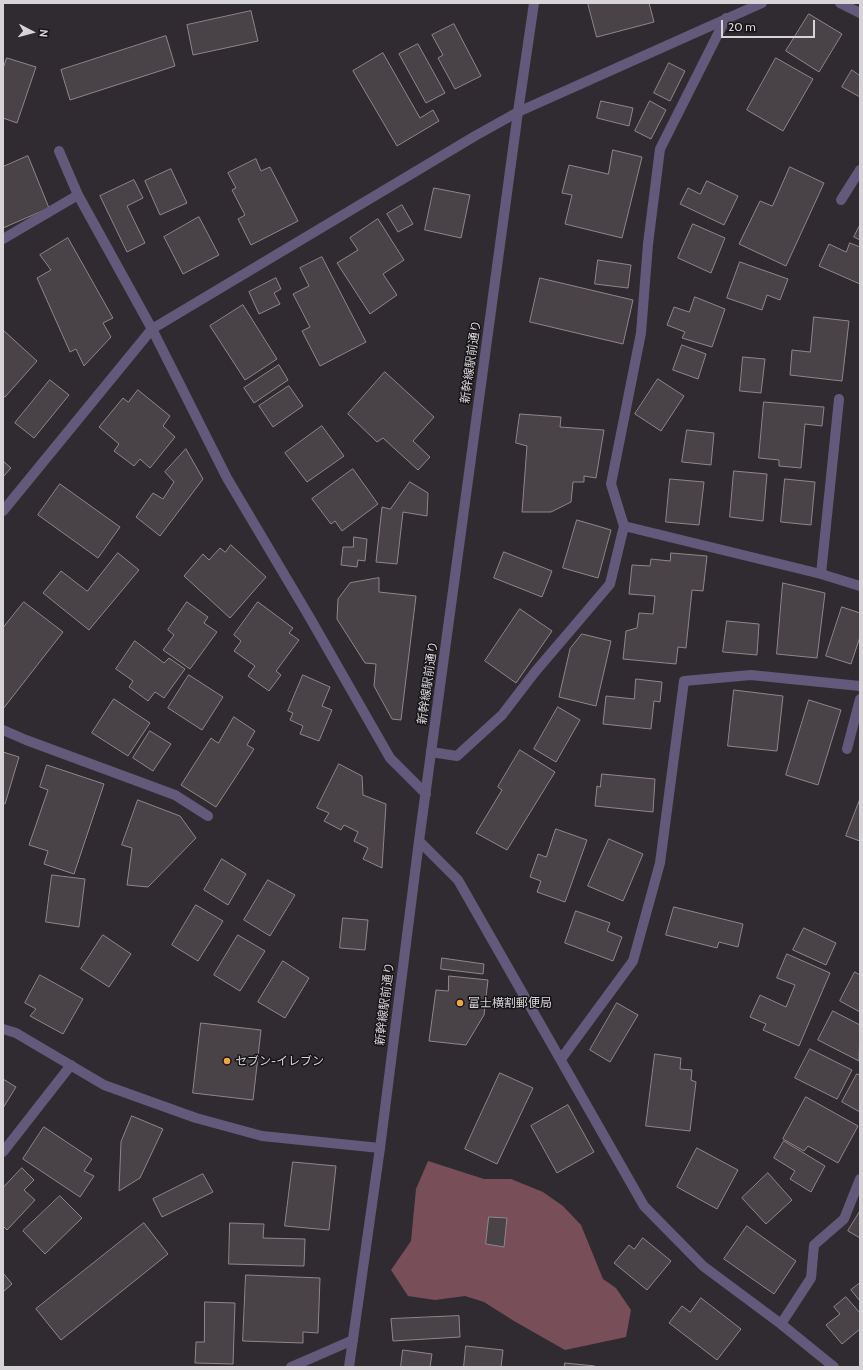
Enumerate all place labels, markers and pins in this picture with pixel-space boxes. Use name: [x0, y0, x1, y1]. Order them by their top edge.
place label: 富士横割郵便局: [468, 996, 552, 1010]
marker: 富士横割郵便局: [455, 998, 465, 1008]
place label: セブン-イレブン: [235, 1054, 324, 1068]
marker: セブン-イレブン: [222, 1056, 232, 1066]

